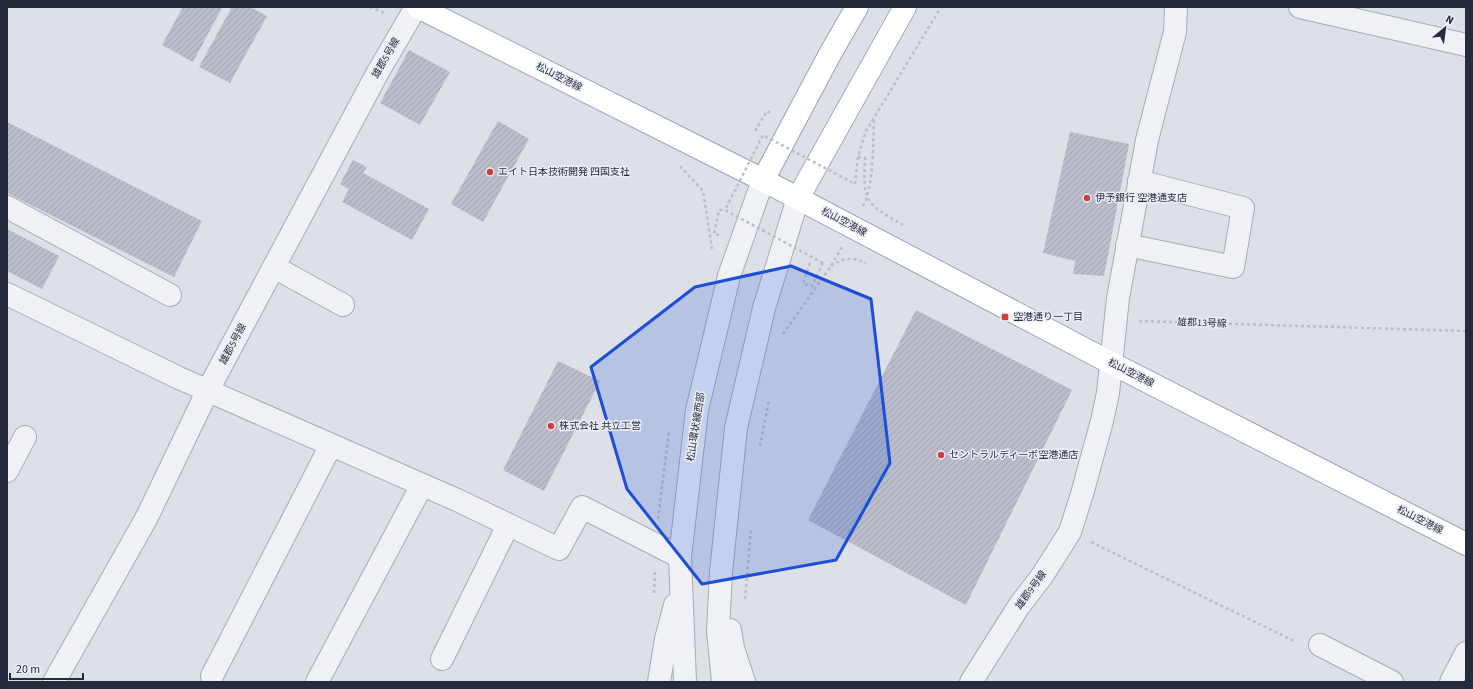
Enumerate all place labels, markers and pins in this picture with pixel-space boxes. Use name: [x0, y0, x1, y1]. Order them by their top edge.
place label: エイト日本技術開発 四国支社: [498, 165, 630, 179]
marker: エイト日本技術開発 四国支社: [485, 167, 495, 177]
place label: 伊予銀行 空港通支店: [1095, 191, 1187, 205]
marker: 伊予銀行 空港通支店: [1082, 193, 1092, 203]
place label: 空港通り一丁目: [1013, 310, 1083, 324]
marker: 空港通り一丁目: [1000, 312, 1010, 322]
place label: 株式会社 共立工営: [559, 419, 641, 433]
marker: 株式会社 共立工営: [546, 421, 556, 431]
place label: セントラルディーボ空港通店: [949, 448, 1078, 462]
marker: セントラルディーボ空港通店: [936, 450, 946, 460]

